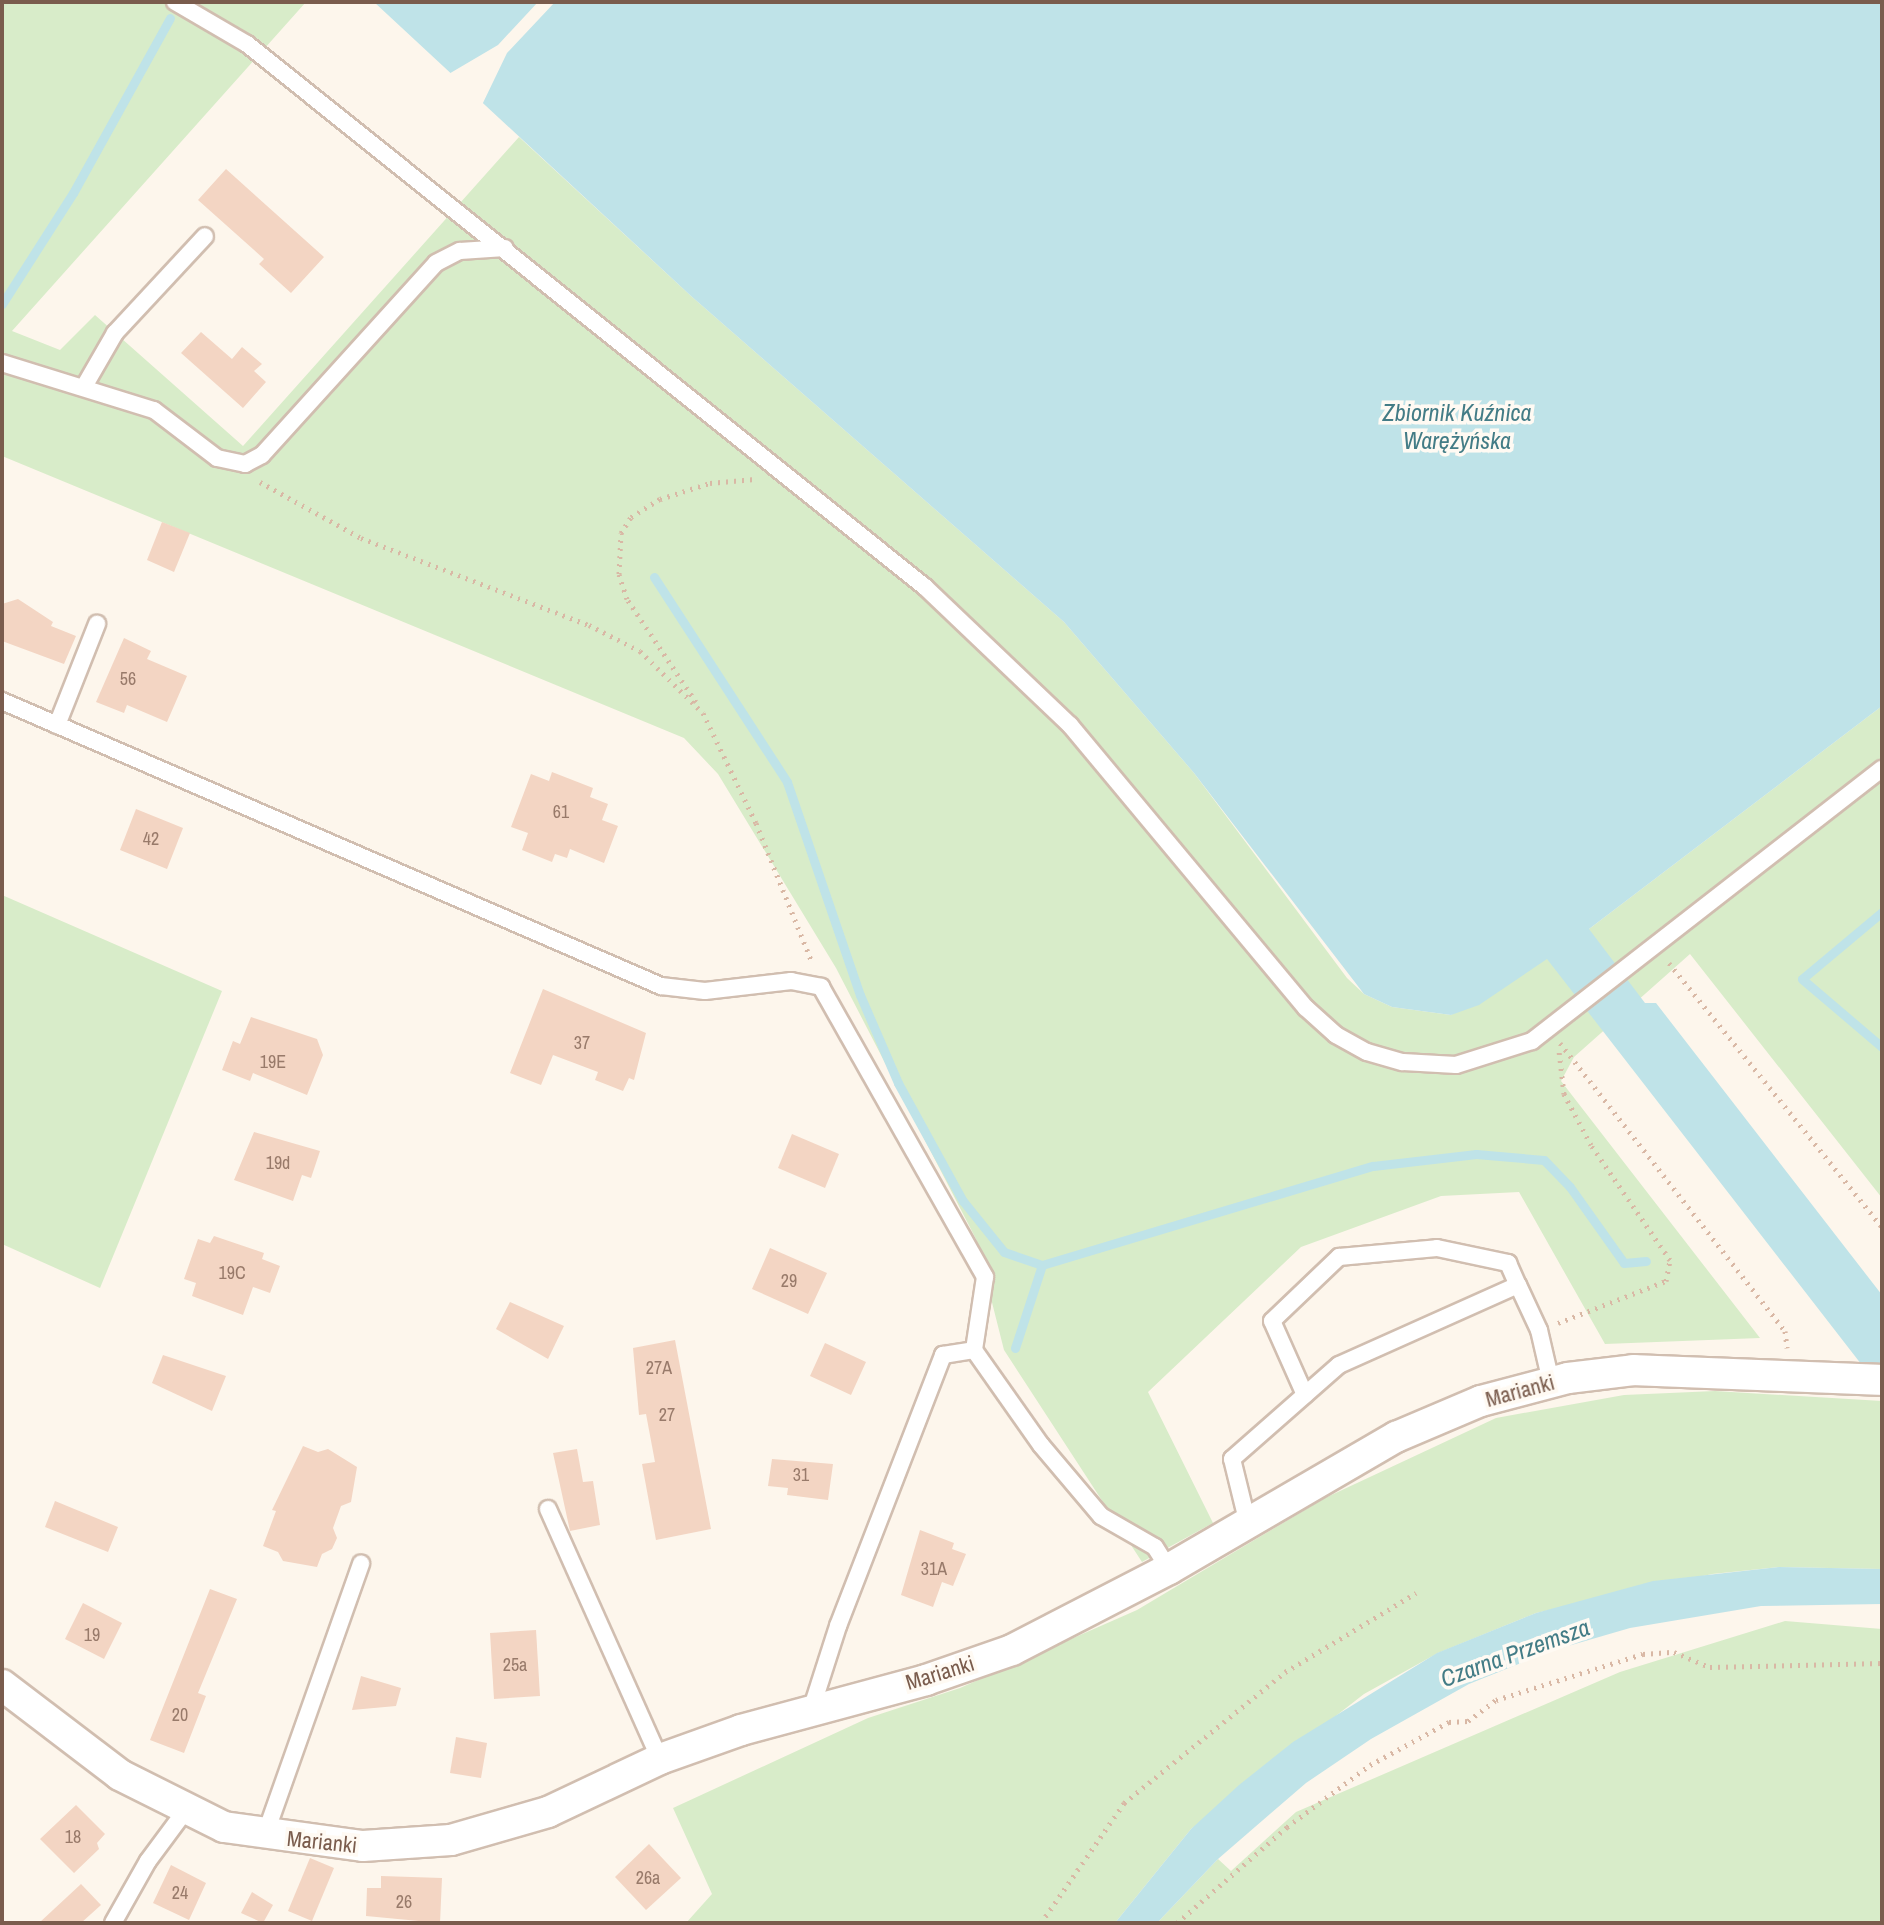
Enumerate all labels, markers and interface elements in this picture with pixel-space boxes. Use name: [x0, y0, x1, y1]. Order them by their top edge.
water label: Zbiornik Kuźnica Warężyńska: [1383, 399, 1531, 455]
house number: 56: [120, 668, 136, 690]
house number: 61: [553, 801, 569, 823]
house number: 42: [143, 828, 159, 850]
house number: 37: [574, 1032, 590, 1054]
house number: 19E: [260, 1051, 286, 1073]
house number: 19d: [266, 1152, 290, 1174]
house number: 19C: [218, 1262, 246, 1284]
house number: 29: [781, 1270, 797, 1292]
house number: 27A: [646, 1357, 672, 1379]
street label: Marianki: [1483, 1369, 1557, 1413]
house number: 27: [659, 1404, 675, 1426]
house number: 31: [793, 1464, 809, 1486]
house number: 31A: [921, 1558, 947, 1580]
water label: Czarna Przemsza: [1437, 1613, 1593, 1693]
house number: 19: [84, 1624, 100, 1646]
street label: Marianki: [903, 1650, 977, 1696]
house number: 25a: [503, 1654, 527, 1676]
house number: 20: [172, 1704, 188, 1726]
street label: Marianki: [286, 1825, 358, 1859]
house number: 18: [65, 1826, 81, 1848]
house number: 26a: [636, 1867, 660, 1889]
house number: 24: [172, 1882, 188, 1904]
house number: 26: [396, 1891, 412, 1913]

